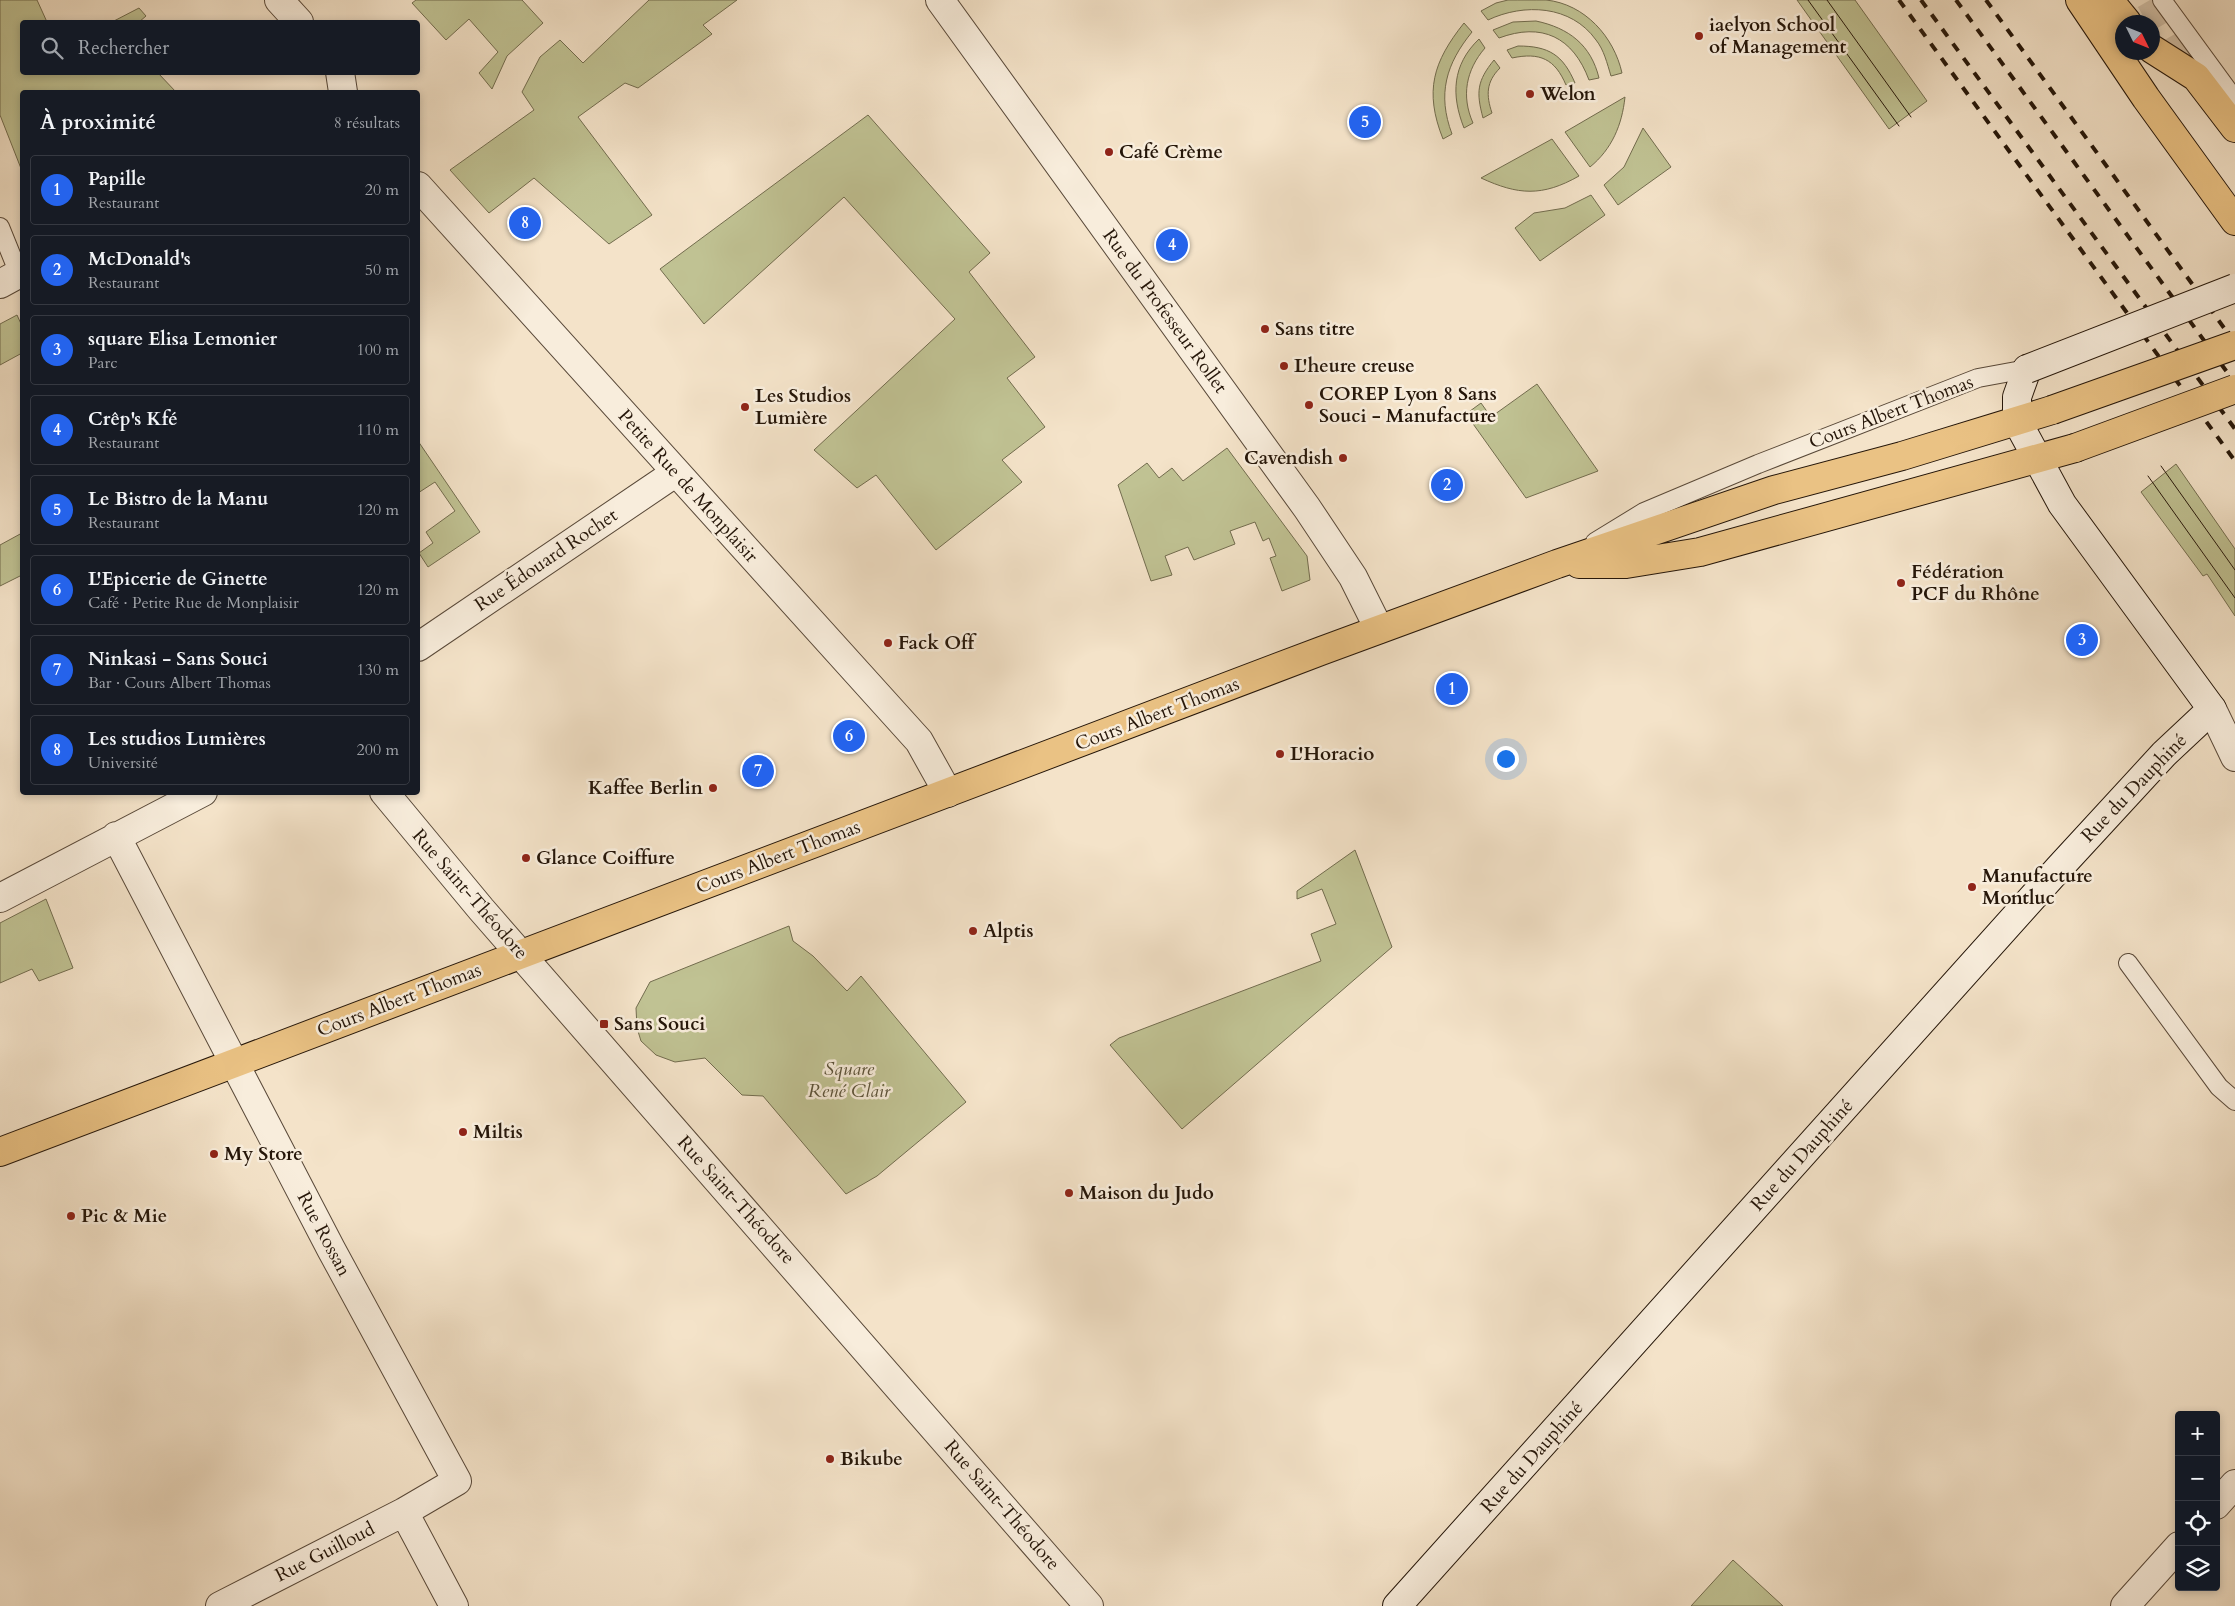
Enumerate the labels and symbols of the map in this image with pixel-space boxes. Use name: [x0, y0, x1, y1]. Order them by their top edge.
place label: iaelyon School of Management: [1709, 12, 1846, 60]
north arrow: [2115, 15, 2160, 60]
marker: iaelyon School of Management: [1693, 30, 1705, 42]
place label: Welon: [1539, 81, 1596, 107]
marker: Welon: [1524, 88, 1536, 100]
pin: 5: [1349, 103, 1381, 141]
place label: Café Crème: [1119, 139, 1223, 165]
marker: Café Crème: [1103, 146, 1115, 158]
pin: 8: [509, 204, 541, 242]
street label: Rue du Professeur Rollet: [1096, 224, 1234, 398]
pin: 4: [1156, 226, 1188, 264]
place label: Sans titre: [1275, 316, 1355, 342]
marker: Sans titre: [1259, 323, 1271, 335]
place label: L'heure creuse: [1294, 353, 1415, 379]
marker: L'heure creuse: [1278, 360, 1290, 372]
street label: Cours Albert Thomas: [1805, 369, 1977, 455]
place label: COREP Lyon 8 Sans Souci - Manufacture: [1319, 381, 1497, 429]
place label: Les Studios Lumière: [755, 383, 851, 431]
marker: COREP Lyon 8 Sans Souci - Manufacture: [1303, 399, 1315, 411]
marker: Les Studios Lumière: [739, 401, 751, 413]
street label: Petite Rue de Monplaisir: [612, 404, 764, 568]
place label: Cavendish: [1244, 445, 1333, 471]
marker: Cavendish: [1337, 452, 1349, 464]
pin: 2: [1431, 466, 1463, 504]
street label: Rue Édouard Rochet: [469, 502, 623, 618]
place label: Fédération PCF du Rhône: [1911, 559, 2040, 607]
marker: Fédération PCF du Rhône: [1895, 577, 1907, 589]
pin: 3: [2066, 621, 2098, 659]
place label: Fack Off: [898, 630, 978, 656]
marker: Fack Off: [882, 637, 894, 649]
pin: 1: [1436, 670, 1468, 708]
street label: Cours Albert Thomas: [1071, 671, 1243, 757]
pin: 6: [833, 717, 865, 755]
street label: Rue du Dauphiné: [2075, 728, 2193, 848]
place label: L'Horacio: [1290, 741, 1374, 767]
your location: [1493, 746, 1519, 772]
marker: L'Horacio: [1274, 748, 1286, 760]
pin: 7: [742, 752, 774, 790]
place label: Kaffee Berlin: [588, 775, 704, 801]
marker: Kaffee Berlin: [707, 782, 719, 794]
street label: Cours Albert Thomas: [692, 814, 864, 900]
street label: Rue Saint-Théodore: [406, 823, 534, 965]
place label: Glance Coiffure: [536, 845, 675, 871]
marker: Glance Coiffure: [520, 852, 532, 864]
place label: Manufacture Montluc: [1982, 863, 2093, 911]
marker: Manufacture Montluc: [1966, 881, 1978, 893]
place label: Alptis: [983, 918, 1033, 944]
marker: Alptis: [967, 925, 979, 937]
street label: Cours Albert Thomas: [313, 957, 485, 1043]
place label: Sans Souci: [614, 1011, 705, 1037]
marker: Sans Souci: [598, 1018, 610, 1030]
park label: Square René Clair: [808, 1056, 891, 1104]
street label: Rue du Dauphiné: [1745, 1093, 1859, 1217]
place label: Miltis: [473, 1119, 523, 1145]
marker: Miltis: [457, 1126, 469, 1138]
street label: Rue Saint-Théodore: [671, 1130, 801, 1270]
place label: My Store: [224, 1141, 303, 1167]
marker: My Store: [208, 1148, 220, 1160]
place label: Maison du Judo: [1079, 1180, 1214, 1206]
street label: Rue Rossan: [291, 1187, 357, 1281]
marker: Maison du Judo: [1063, 1187, 1075, 1199]
place label: Pic & Mie: [81, 1203, 167, 1229]
marker: Pic & Mie: [65, 1210, 77, 1222]
street label: Rue du Dauphiné: [1475, 1395, 1589, 1519]
street label: Rue Saint-Théodore: [938, 1434, 1066, 1576]
place label: Bikube: [840, 1446, 903, 1472]
marker: Bikube: [824, 1453, 836, 1465]
street label: Rue Guilloud: [271, 1516, 379, 1588]

